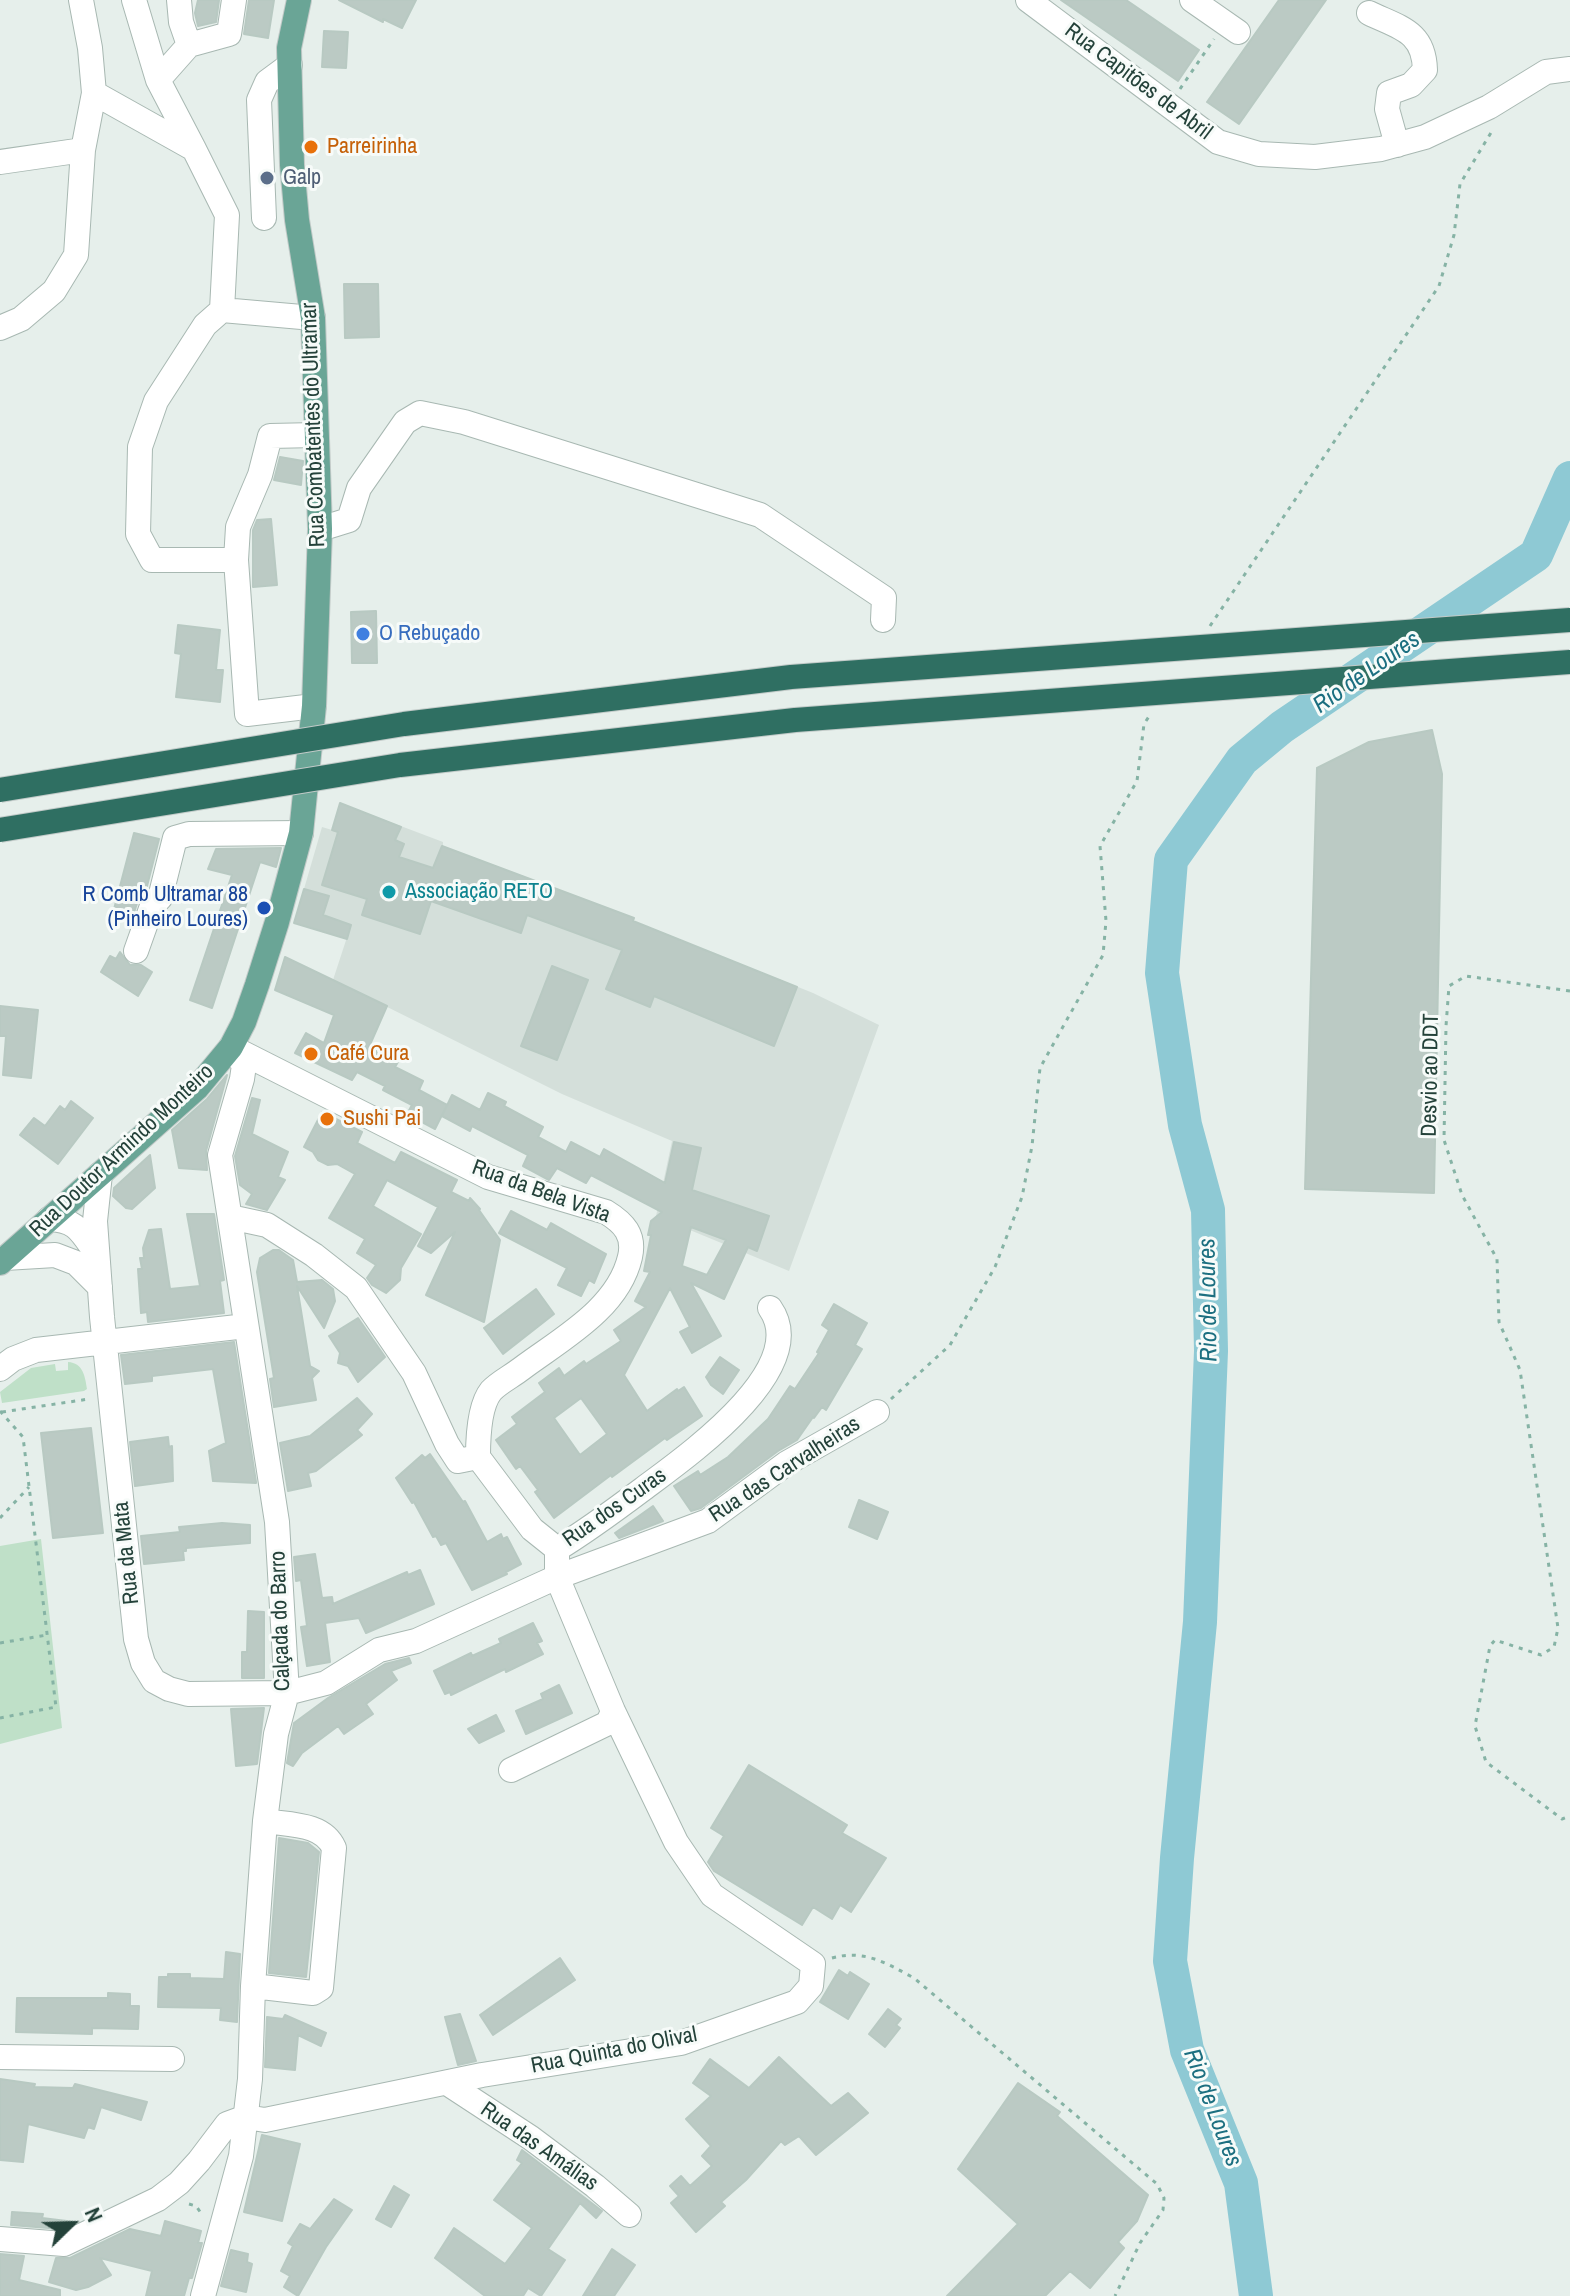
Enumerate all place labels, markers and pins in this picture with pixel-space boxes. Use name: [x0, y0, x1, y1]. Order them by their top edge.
place label: Parreirinha: [327, 134, 417, 160]
marker: Parreirinha: [302, 138, 320, 156]
place label: Galp: [283, 165, 321, 191]
marker: Galp: [258, 169, 276, 187]
place label: O Rebuçado: [379, 621, 480, 647]
marker: O Rebuçado: [354, 625, 372, 643]
place label: Associação RETO: [405, 879, 553, 905]
place label: R Comb Ultramar 88 (Pinheiro Loures): [83, 882, 248, 934]
marker: Associação RETO: [380, 883, 398, 901]
marker: R Comb Ultramar 88 (Pinheiro Loures): [255, 899, 273, 917]
place label: Café Cura: [327, 1041, 409, 1067]
marker: Café Cura: [302, 1045, 320, 1063]
place label: Sushi Pai: [343, 1106, 421, 1132]
marker: Sushi Pai: [318, 1110, 336, 1128]

